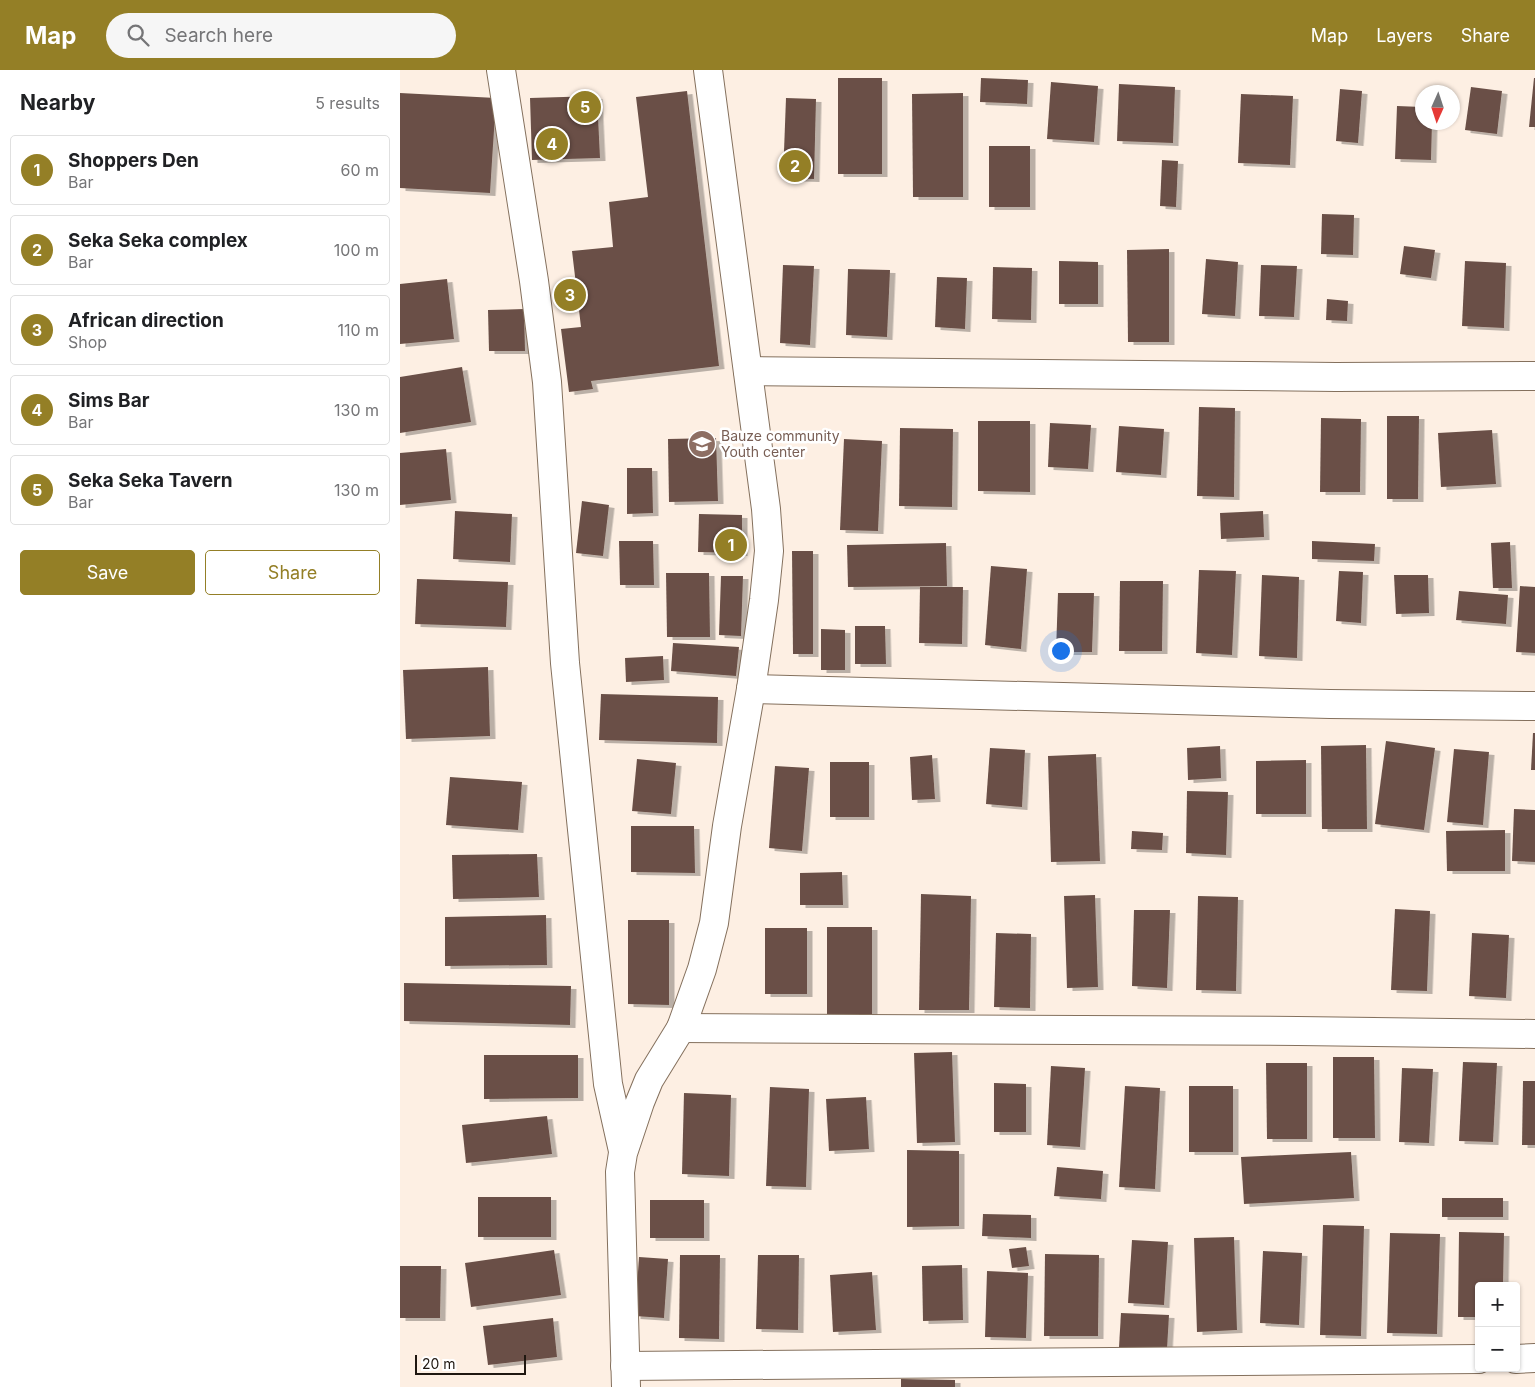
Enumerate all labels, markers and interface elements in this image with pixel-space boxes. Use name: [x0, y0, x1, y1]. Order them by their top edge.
search box: [106, 13, 456, 58]
text: Map: [25, 21, 76, 50]
icon: search: [124, 21, 152, 49]
text: Search here: [164, 24, 273, 47]
text: Map: [1311, 25, 1348, 46]
text: Layers: [1376, 25, 1433, 46]
text: Share: [1461, 25, 1510, 46]
north arrow: [1415, 85, 1460, 130]
pin: 5: [569, 88, 601, 126]
text: Nearby: [20, 90, 95, 115]
text: 5 results: [315, 93, 380, 113]
pin: 4: [536, 125, 568, 163]
pin: 2: [779, 147, 811, 185]
text: Shoppers Den: [68, 149, 199, 172]
text: 1: [34, 160, 40, 180]
text: 60 m: [340, 160, 379, 180]
text: Bar: [68, 172, 93, 192]
text: Seka Seka complex: [68, 229, 248, 252]
text: 2: [32, 240, 42, 260]
text: 100 m: [334, 240, 379, 260]
text: Bar: [68, 252, 93, 272]
pin: 3: [554, 276, 586, 314]
text: African direction: [68, 309, 224, 332]
text: 3: [32, 320, 42, 340]
text: 110 m: [337, 320, 379, 340]
text: Shop: [68, 332, 107, 352]
text: Sims Bar: [68, 389, 149, 412]
text: 4: [32, 400, 42, 420]
text: 130 m: [334, 400, 379, 420]
text: Bar: [68, 412, 93, 432]
place label: Bauze community Youth center: [721, 427, 840, 460]
school or university icon: Bauze community Youth center: [687, 429, 717, 459]
text: Seka Seka Tavern: [68, 469, 233, 492]
text: 5: [32, 480, 42, 500]
text: 130 m: [334, 480, 379, 500]
text: Bar: [68, 492, 93, 512]
pin: 1: [715, 526, 747, 564]
button: Save: [20, 550, 195, 595]
button: Share: [205, 550, 380, 595]
your location: [1048, 638, 1074, 664]
map controls: [1475, 1282, 1520, 1372]
button: +: [1475, 1282, 1520, 1327]
button: −: [1475, 1327, 1520, 1372]
scale bar: [415, 1352, 526, 1375]
text: 20 m: [422, 1355, 456, 1372]

